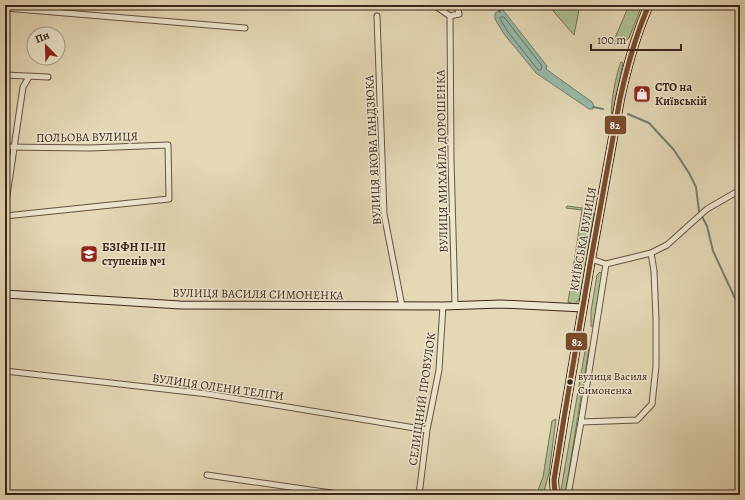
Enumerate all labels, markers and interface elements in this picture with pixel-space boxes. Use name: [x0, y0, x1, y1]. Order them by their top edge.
north arrow: [26, 26, 66, 66]
scale bar: [591, 26, 681, 52]
text: Пн: [33, 27, 52, 47]
text: 100 m: [597, 32, 626, 48]
street label: ВУЛИЦЯ МИХАЙЛА ДОРОШЕНКА: [432, 68, 452, 253]
street label: ВУЛИЦЯ ЯКОВА ГАНДЗЮКА: [361, 74, 385, 225]
place label: СТО на Київській: [655, 79, 707, 109]
shop icon: СТО на Київській: [632, 84, 652, 104]
line badge: 82: [604, 115, 627, 135]
text: 82: [610, 118, 621, 133]
street label: ПОЛЬОВА ВУЛИЦЯ: [36, 128, 138, 146]
street label: КИЇВСЬКА ВУЛИЦЯ: [566, 186, 600, 292]
place label: БЗІФН ІІ-ІІІ ступенів №1: [102, 239, 166, 269]
school or university icon: БЗІФН ІІ-ІІІ ступенів №1: [79, 244, 99, 264]
street label: ВУЛИЦЯ ВАСИЛЯ СИМОНЕНКА: [172, 285, 345, 304]
street label: СЕЛИЩНИЙ ПРОВУЛОК: [405, 331, 439, 467]
line badge: 82: [565, 332, 588, 351]
text: 82: [572, 335, 583, 350]
place label: вулиця Василя Симоненка: [578, 369, 647, 398]
street label: ВУЛИЦЯ ОЛЕНИ ТЕЛІГИ: [151, 370, 285, 404]
marker: вулиця Василя Симоненка: [565, 377, 575, 387]

